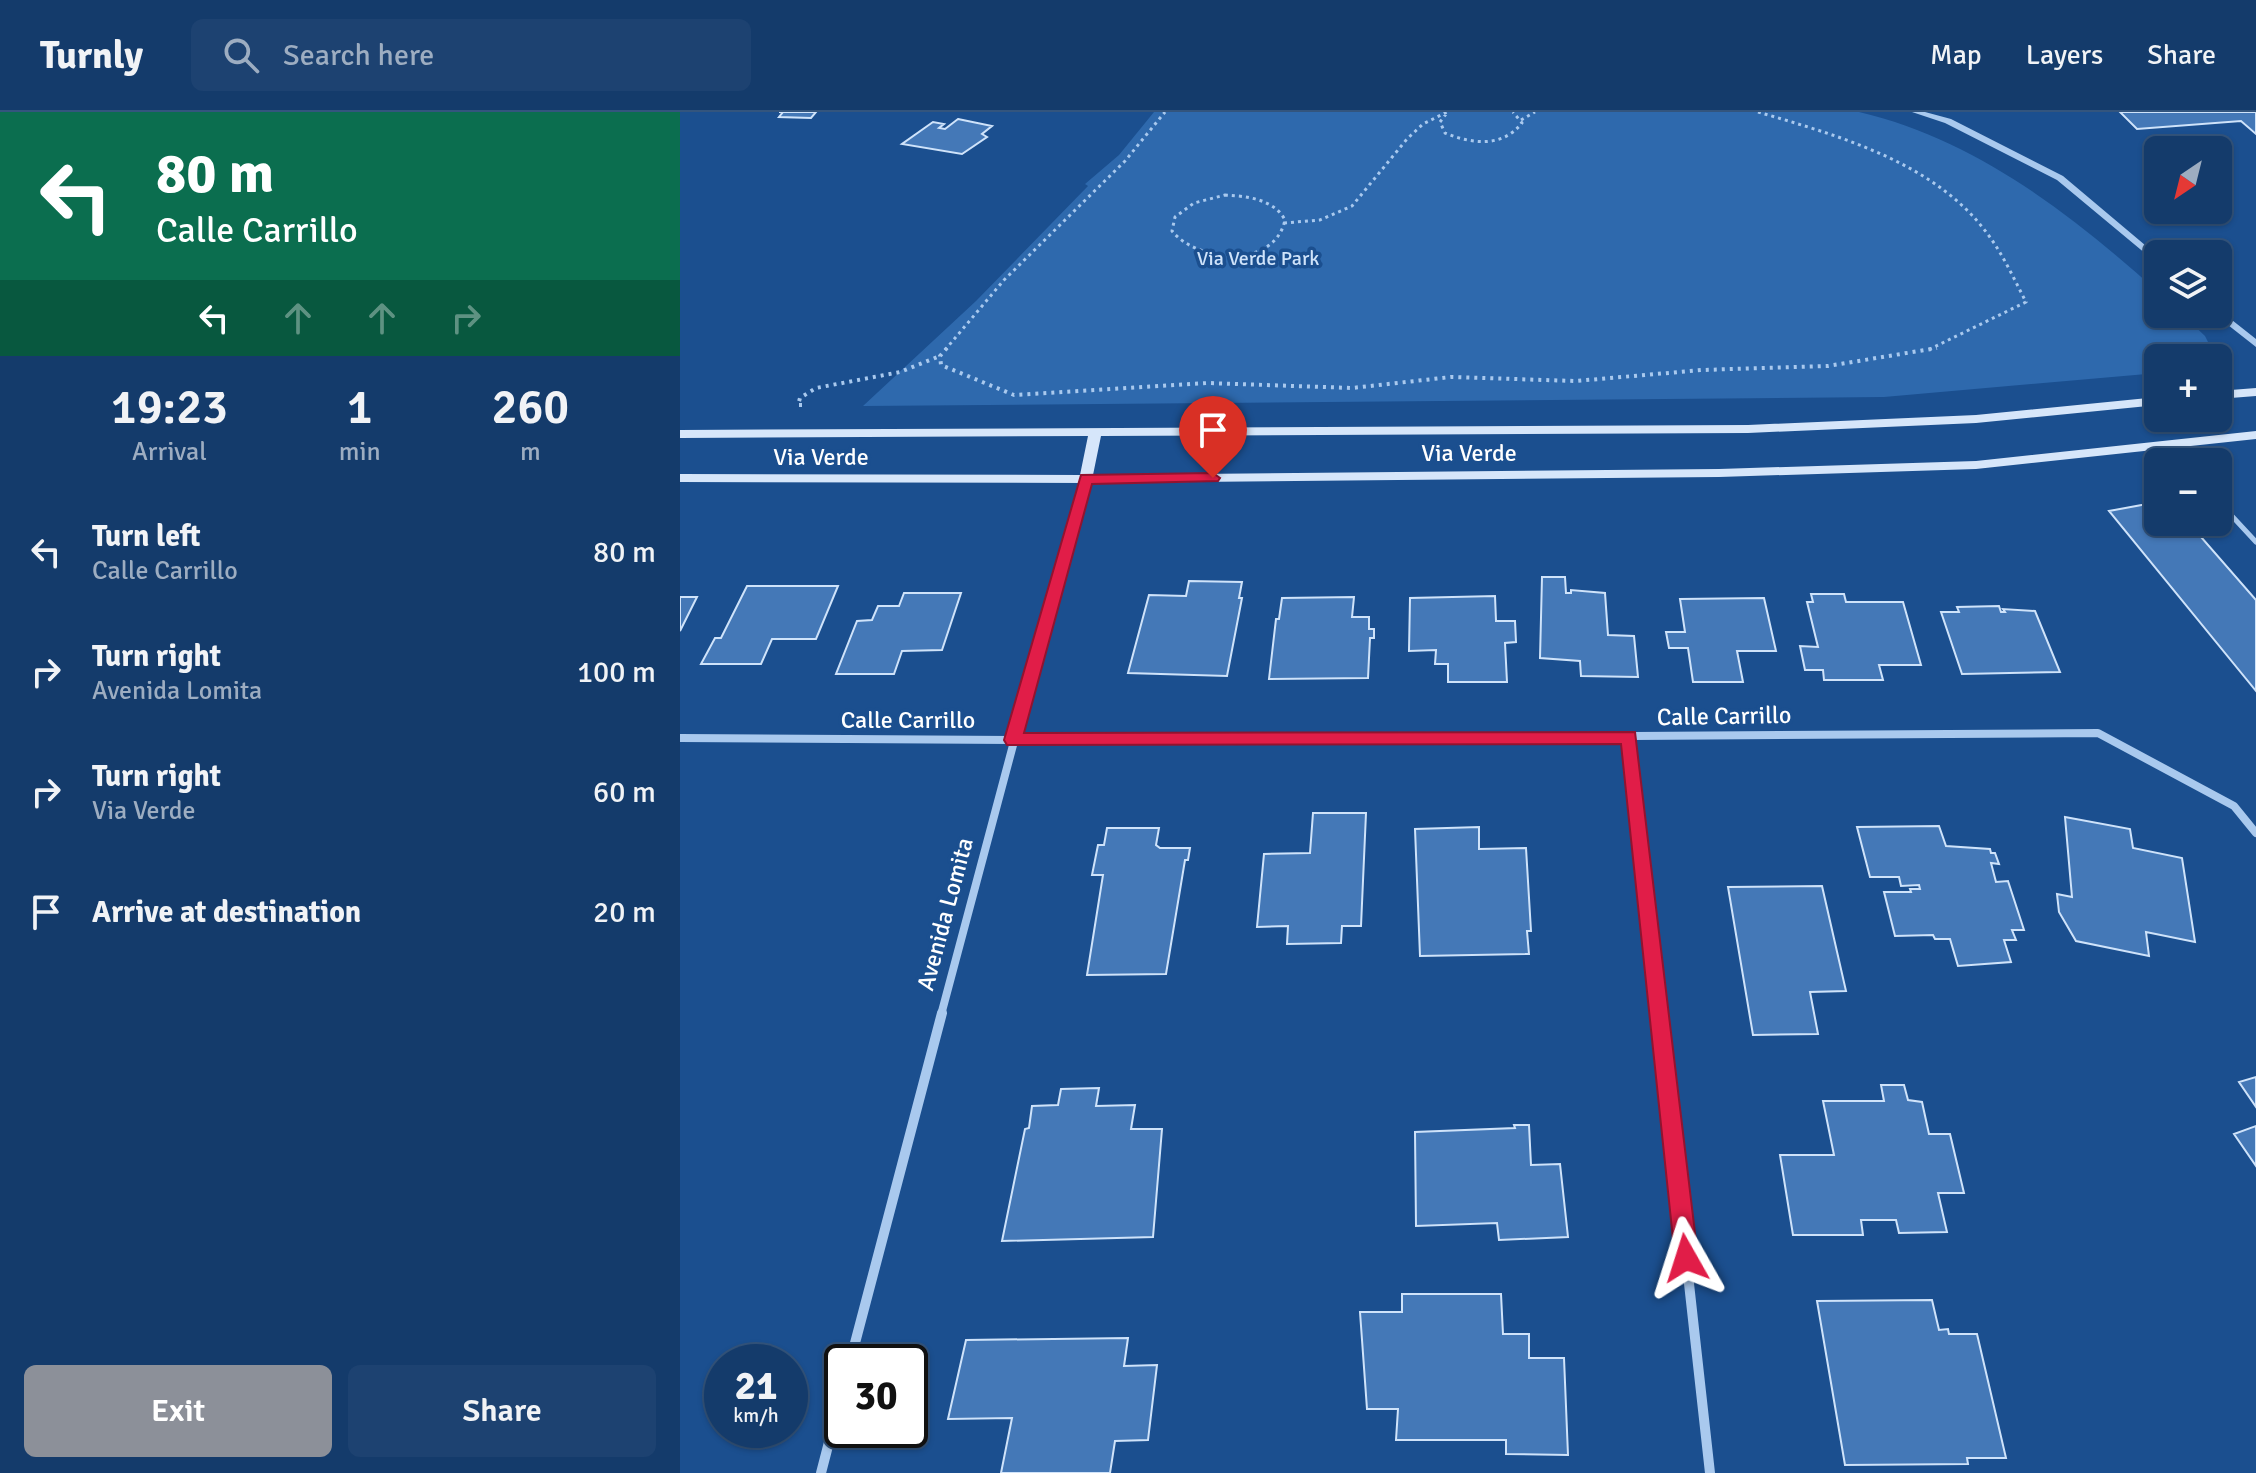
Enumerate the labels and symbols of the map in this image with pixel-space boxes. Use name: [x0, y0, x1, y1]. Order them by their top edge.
north arrow: [2144, 136, 2232, 224]
park label: Via Verde Park: [1197, 246, 1319, 271]
pin: [1179, 396, 1247, 478]
street label: Via Verde: [1421, 438, 1517, 468]
street label: Via Verde: [773, 442, 869, 472]
street label: Calle Carrillo: [1656, 700, 1792, 732]
street label: Calle Carrillo: [841, 705, 975, 735]
street label: Avenida Lomita: [910, 834, 980, 994]
position arrow: [1644, 1216, 1728, 1300]
speed limit sign: 30: [824, 1344, 928, 1448]

